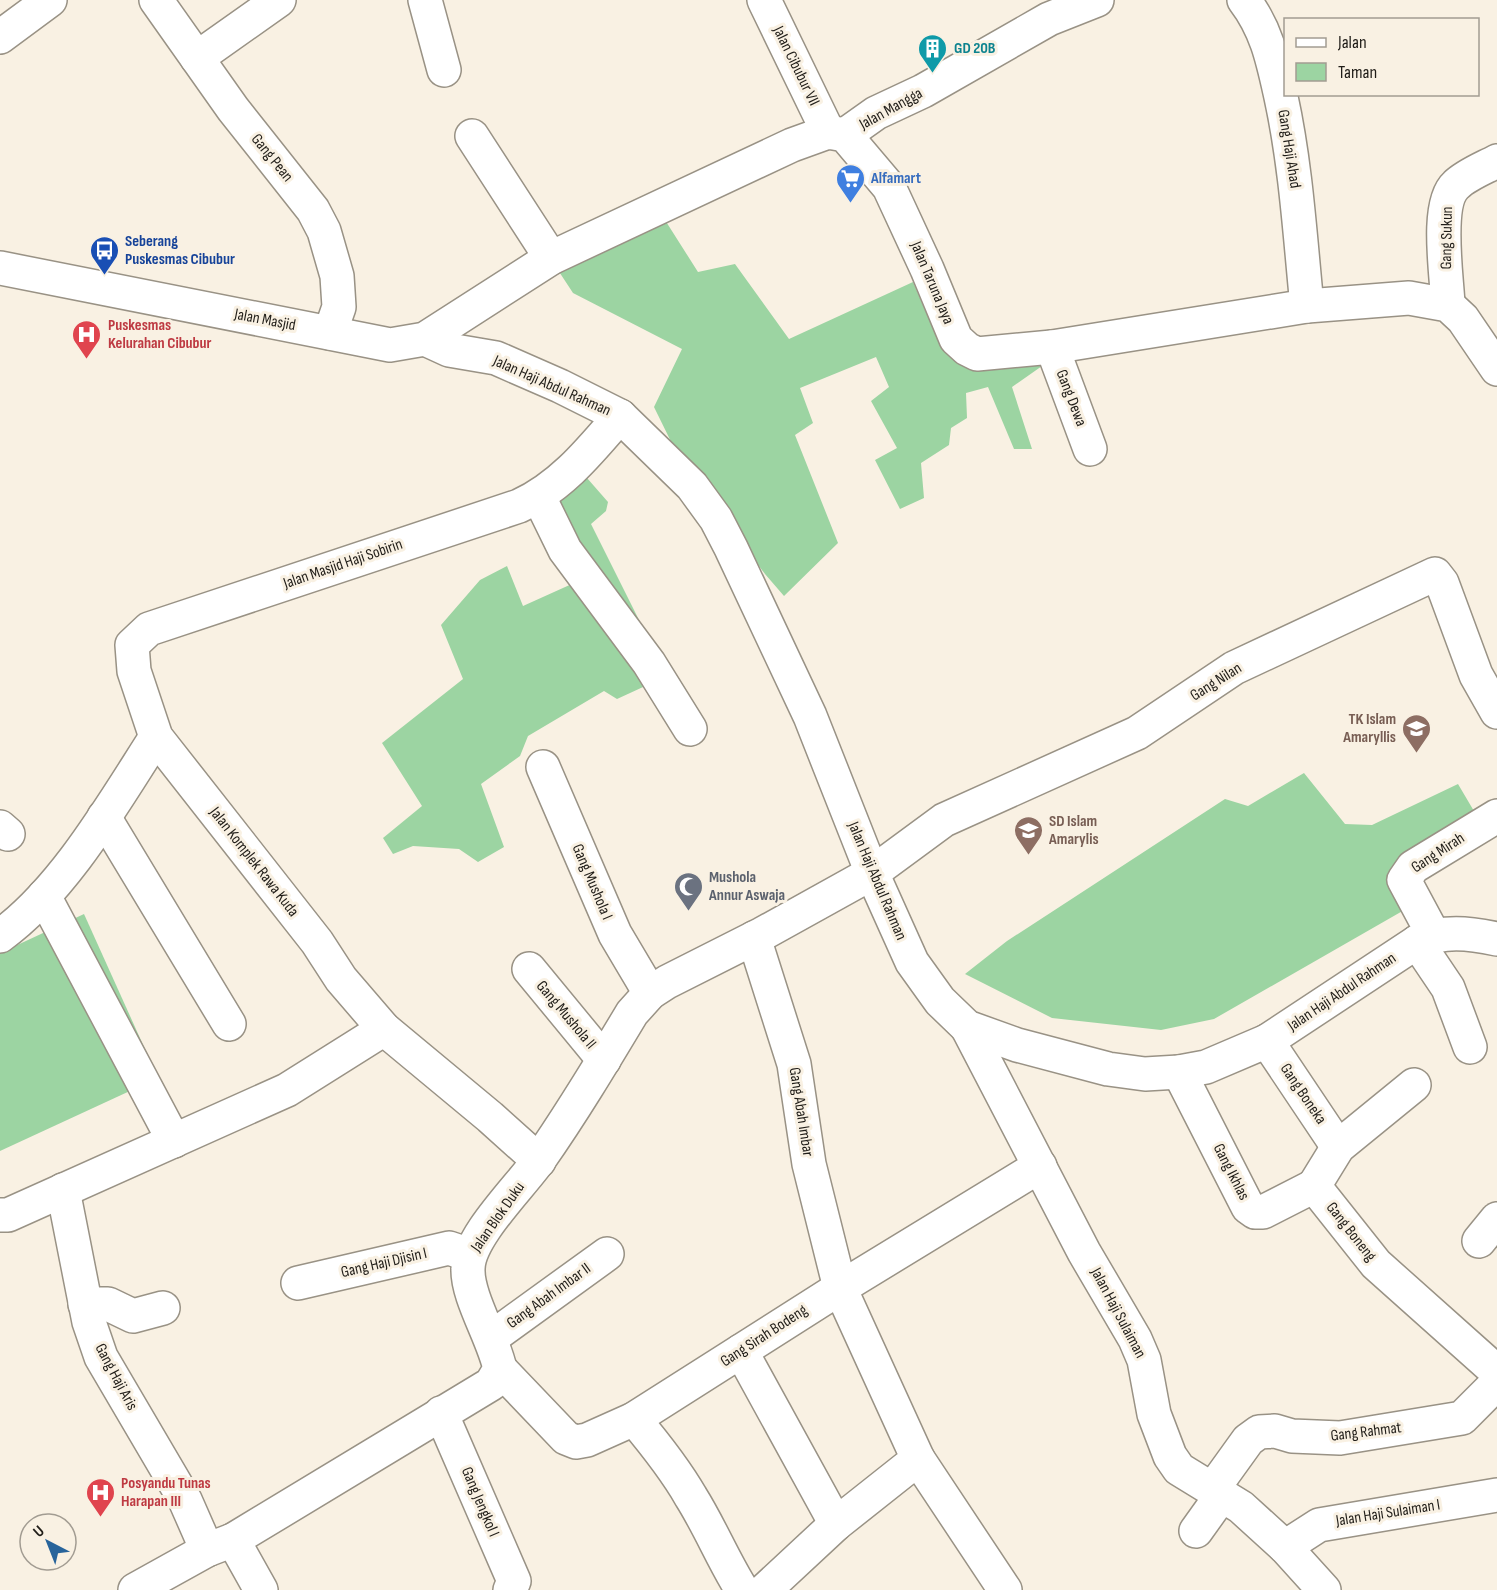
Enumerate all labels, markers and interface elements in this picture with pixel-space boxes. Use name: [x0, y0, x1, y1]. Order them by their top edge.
legend: [1284, 18, 1479, 96]
street label: Jalan Cibubur VII: [768, 22, 823, 109]
building icon: GD 20B: [917, 32, 949, 74]
text: Jalan: [1337, 32, 1367, 53]
place label: GD 20B: [954, 39, 996, 58]
text: Taman: [1338, 62, 1377, 83]
street label: Jalan Mangga: [855, 84, 926, 135]
street label: Gang Haji Ahad: [1273, 108, 1305, 190]
street label: Gang Pean: [247, 130, 297, 186]
supermarket icon: Alfamart: [834, 162, 866, 204]
place label: Alfamart: [870, 169, 921, 188]
street label: Gang Sukun: [1437, 206, 1457, 270]
place label: Seberang Puskesmas Cibubur: [125, 232, 235, 269]
bus stop icon: Seberang Puskesmas Cibubur: [88, 234, 120, 276]
street label: Jalan Taruna Jaya: [906, 238, 958, 327]
street label: Jalan Masjid: [232, 305, 297, 335]
place label: Puskesmas Kelurahan Cibubur: [108, 316, 212, 353]
hospital icon: Puskesmas Kelurahan Cibubur: [71, 318, 103, 360]
street label: Jalan Haji Abdul Rahman: [489, 351, 614, 420]
street label: Gang Dewa: [1052, 367, 1090, 429]
street label: Jalan Masjid Haji Sobirin: [280, 535, 405, 594]
street label: Gang Nilan: [1187, 659, 1245, 705]
place label: TK Islam Amaryllis: [1342, 710, 1396, 747]
school or university icon: TK Islam Amaryllis: [1401, 712, 1433, 754]
street label: Jalan Komplek Rawa Kuda: [205, 803, 303, 921]
place label: SD Islam Amarylis: [1048, 812, 1099, 849]
school or university icon: SD Islam Amarylis: [1012, 814, 1044, 856]
street label: Jalan Haji Abdul Rahman: [843, 818, 910, 943]
street label: Gang Mirah: [1408, 829, 1468, 877]
street label: Gang Mushola I: [568, 841, 616, 923]
place label: Mushola Annur Aswaja: [708, 868, 785, 905]
mosque icon: Mushola Annur Aswaja: [672, 870, 704, 912]
street label: Jalan Haji Abdul Rahman: [1283, 949, 1400, 1036]
street label: Gang Mushola II: [532, 977, 600, 1053]
street label: Gang Boneka: [1276, 1060, 1330, 1128]
street label: Gang Abah Imbar: [785, 1066, 817, 1158]
street label: Gang Ikhlas: [1209, 1141, 1253, 1204]
street label: Jalan Blok Duku: [466, 1178, 529, 1256]
street label: Gang Boneng: [1322, 1199, 1380, 1265]
street label: Gang Haji Djisin I: [339, 1244, 429, 1282]
street label: Gang Abah Imbar II: [503, 1259, 595, 1333]
street label: Jalan Haji Sulaiman: [1086, 1264, 1150, 1361]
street label: Gang Sirah Bodeng: [717, 1301, 811, 1371]
street label: Gang Haji Aris: [90, 1340, 142, 1414]
street label: Gang Rahmat: [1329, 1418, 1403, 1446]
street label: Gang Jengkol I: [457, 1464, 503, 1540]
place label: Posyandu Tunas Harapan III: [121, 1474, 211, 1511]
hospital icon: Posyandu Tunas Harapan III: [84, 1476, 116, 1518]
street label: Jalan Haji Sulaiman I: [1333, 1495, 1442, 1531]
north arrow: [18, 1512, 78, 1572]
text: U: [30, 1522, 48, 1542]

